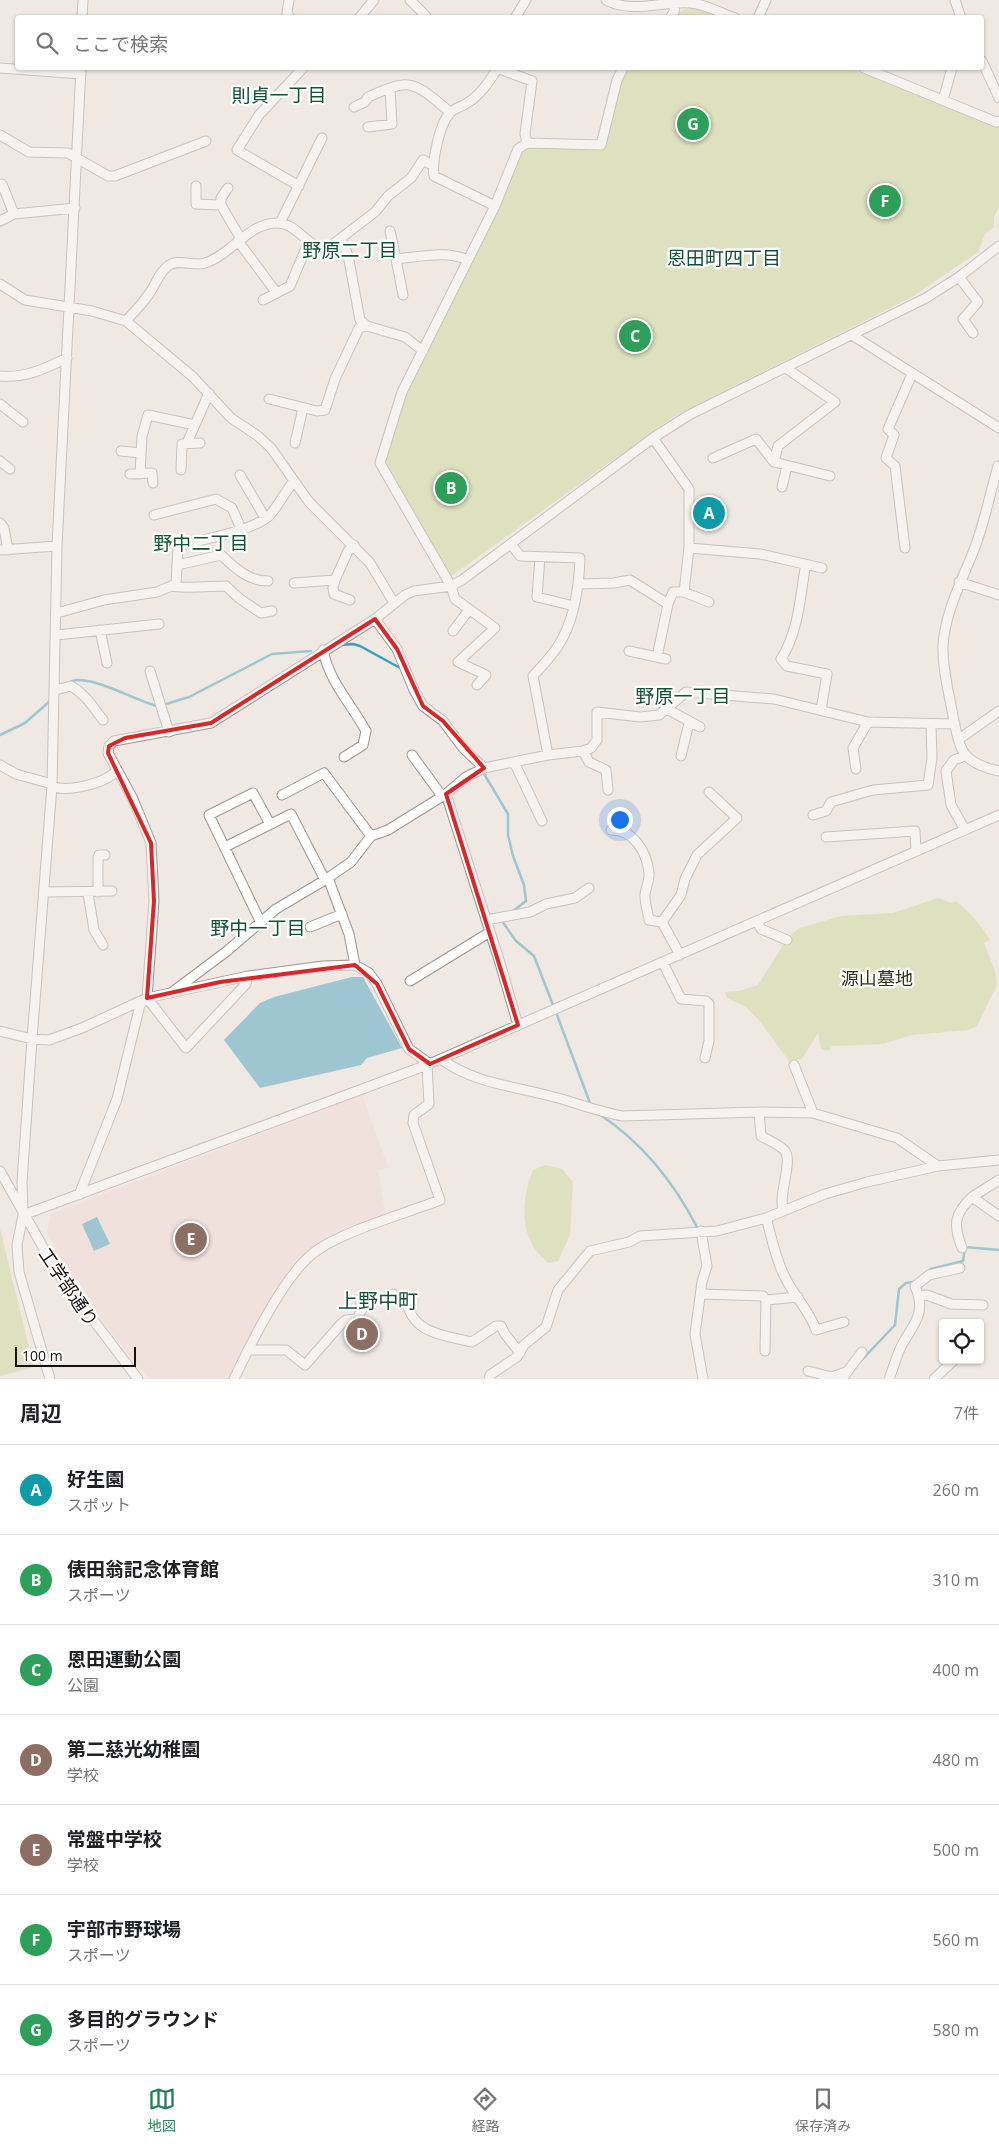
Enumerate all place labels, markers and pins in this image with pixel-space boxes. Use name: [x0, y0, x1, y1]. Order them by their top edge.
pin: G: [677, 105, 709, 143]
pin: F: [869, 182, 901, 220]
pin: C: [619, 317, 651, 355]
pin: B: [435, 469, 467, 507]
pin: A: [693, 494, 725, 532]
pin: E: [175, 1220, 207, 1258]
pin: D: [346, 1315, 378, 1353]

